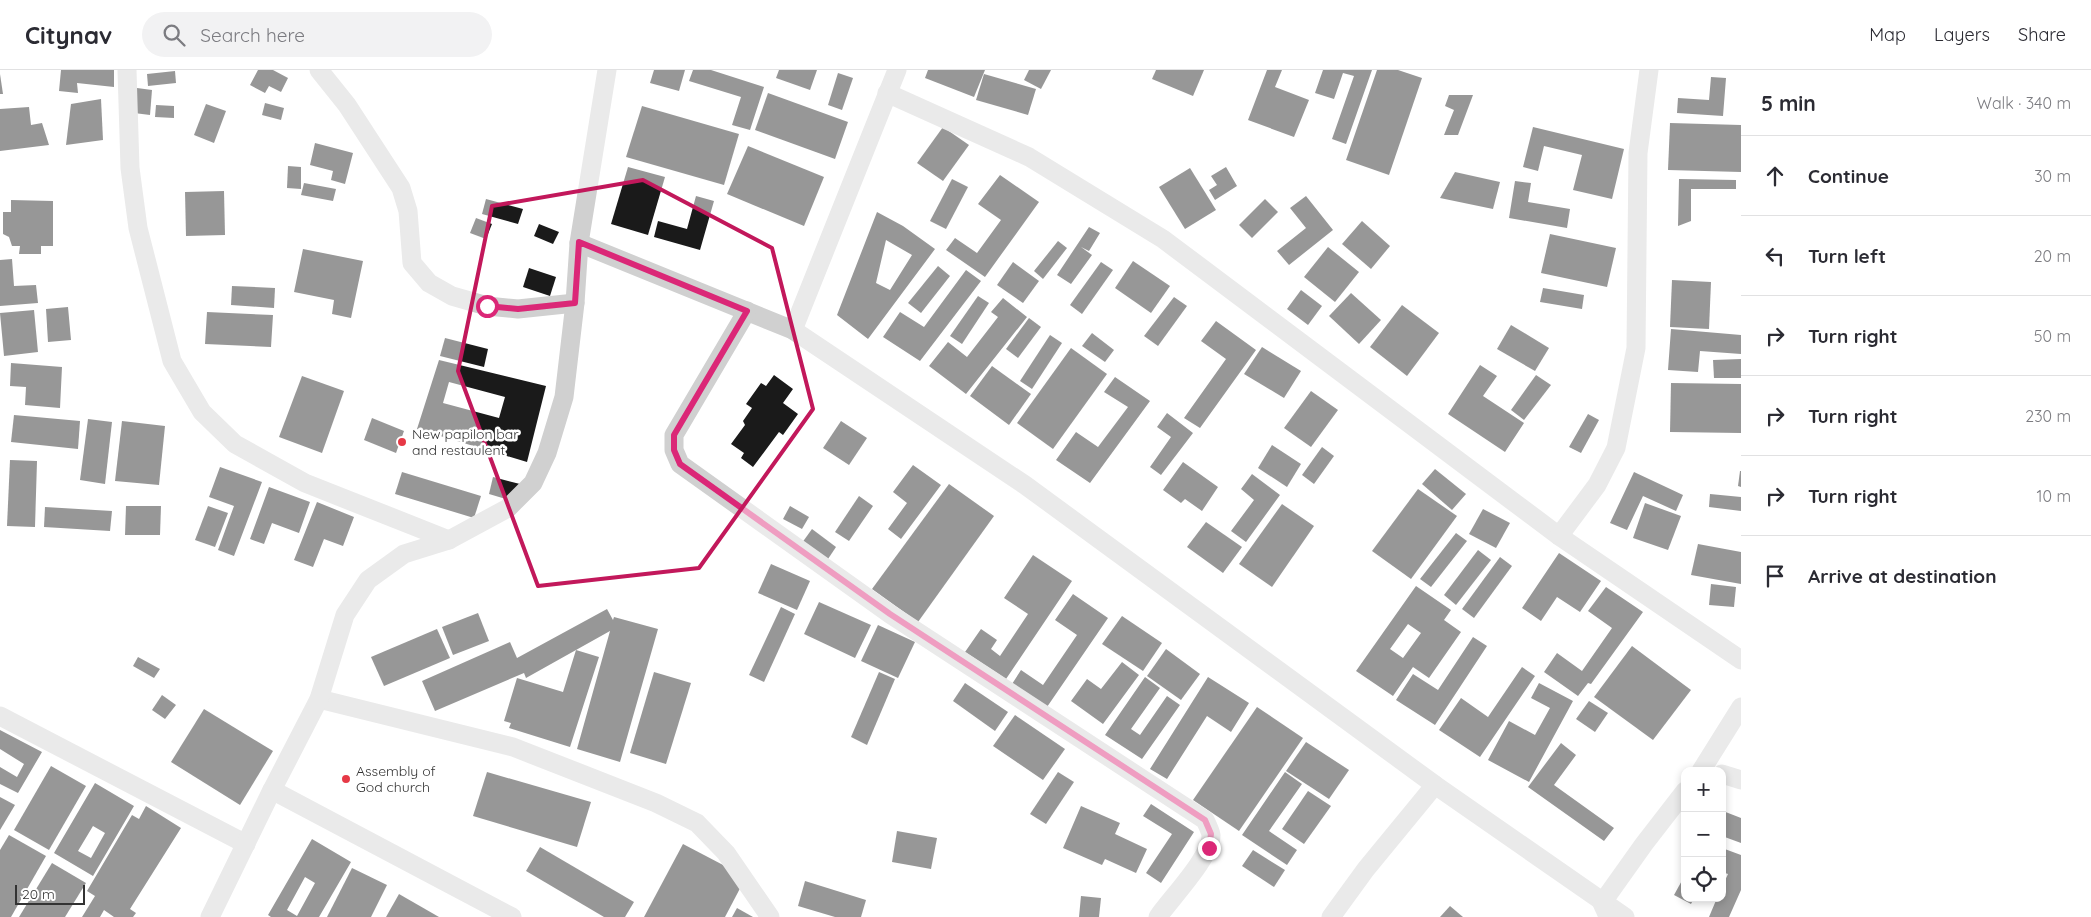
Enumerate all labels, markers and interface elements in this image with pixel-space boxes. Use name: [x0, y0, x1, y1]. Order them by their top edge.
search box: [142, 12, 492, 57]
text: Citynav: [25, 20, 112, 50]
icon: search: [160, 21, 188, 49]
text: Search here: [200, 23, 305, 47]
text: Map: [1869, 23, 1906, 46]
text: Layers: [1934, 23, 1990, 46]
text: Share: [2018, 23, 2066, 46]
text: 5 min: [1761, 90, 1816, 116]
text: Walk · 340 m: [1977, 93, 2071, 113]
icon: ahead: [1761, 162, 1789, 190]
text: Continue: [1808, 164, 1889, 188]
text: 30 m: [2034, 166, 2071, 186]
icon: left: [1761, 242, 1789, 270]
text: Turn left: [1808, 244, 1886, 268]
text: 20 m: [2034, 246, 2071, 266]
route start: [476, 295, 499, 318]
icon: right: [1761, 322, 1789, 350]
text: Turn right: [1808, 324, 1897, 348]
text: 50 m: [2034, 326, 2071, 346]
icon: right: [1761, 402, 1789, 430]
text: Turn right: [1808, 404, 1897, 428]
text: 230 m: [2025, 406, 2071, 426]
place label: New papilon bar and restaulent: [412, 425, 519, 459]
marker: New papilon bar and restaulent: [396, 436, 408, 448]
icon: right: [1761, 482, 1789, 510]
text: Turn right: [1808, 484, 1897, 508]
text: 10 m: [2037, 486, 2071, 506]
icon: arrive: [1761, 562, 1789, 590]
text: Arrive at destination: [1808, 564, 1997, 588]
place label: Assembly of God church: [356, 762, 436, 796]
map controls: [1681, 767, 1726, 902]
button: +: [1681, 767, 1726, 812]
marker: Assembly of God church: [340, 773, 352, 785]
button: −: [1681, 812, 1726, 857]
route end: [1198, 837, 1221, 860]
button: locate: [1681, 857, 1726, 902]
scale bar: [15, 882, 85, 905]
text: 20 m: [22, 885, 55, 903]

